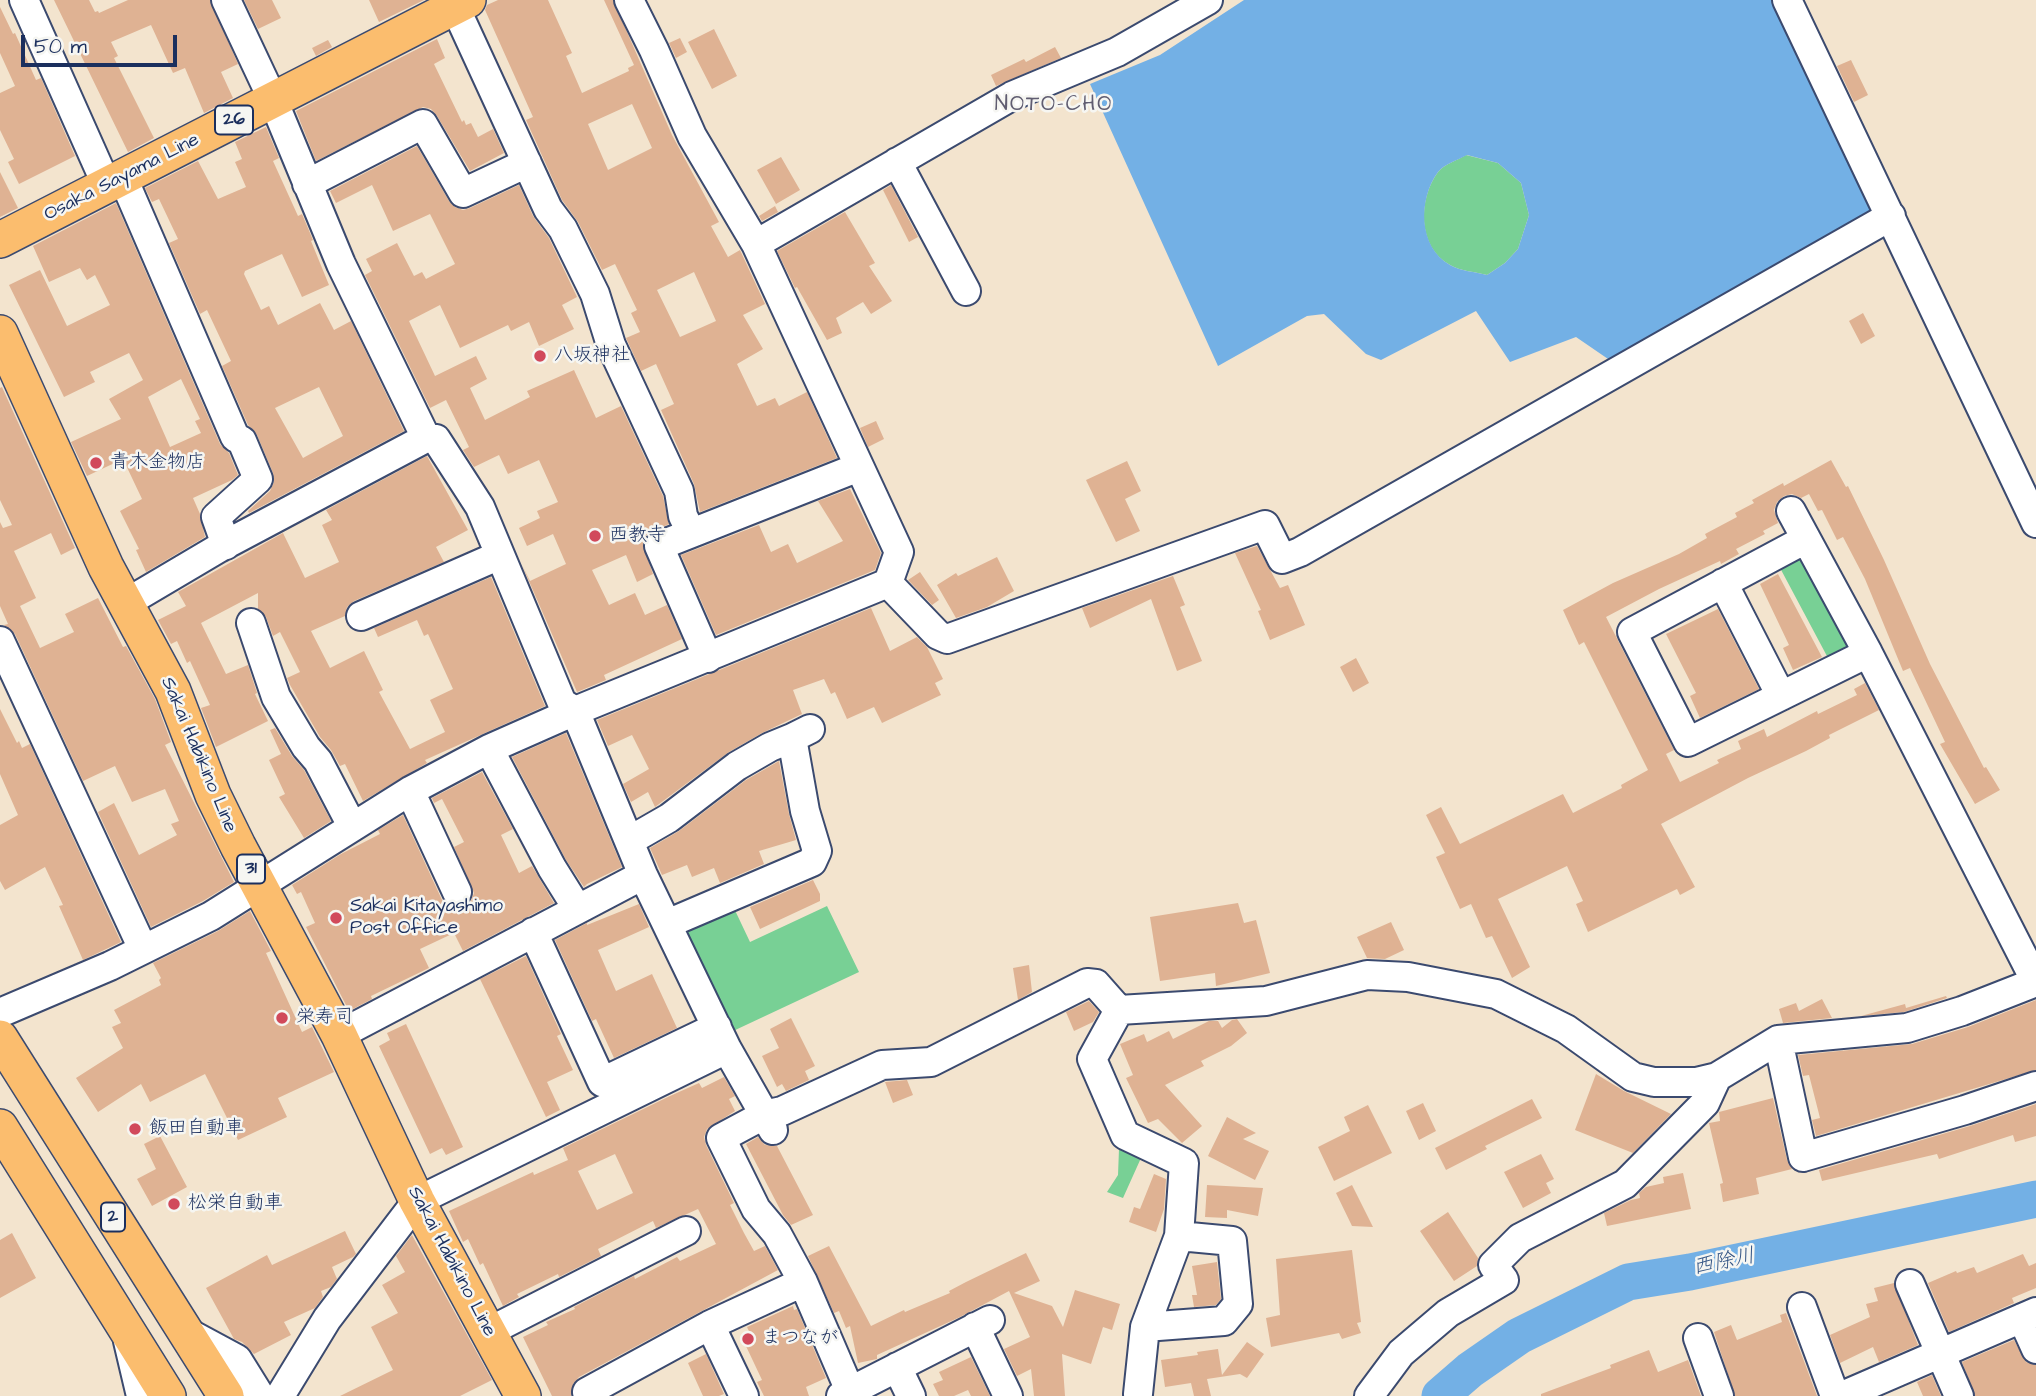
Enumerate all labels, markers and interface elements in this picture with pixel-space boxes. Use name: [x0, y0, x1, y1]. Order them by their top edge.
scale bar: [24, 21, 180, 65]
text: 50 m: [34, 32, 87, 61]
district label: NOTO-CHO: [996, 93, 1112, 119]
road number: 26: [215, 106, 253, 134]
street label: Osaka Sayama Line: [41, 129, 203, 227]
place label: 八坂神社: [554, 345, 630, 367]
marker: 八坂神社: [532, 348, 548, 364]
place label: 青木金物店: [110, 452, 205, 474]
marker: 青木金物店: [88, 455, 104, 471]
place label: 西教寺: [609, 525, 666, 547]
marker: 西教寺: [587, 528, 603, 544]
street label: Sakai Habikino Line: [155, 674, 241, 836]
road number: 31: [237, 854, 265, 884]
place label: Sakai Kitayashimo Post Office: [350, 896, 503, 940]
marker: Sakai Kitayashimo Post Office: [328, 910, 344, 926]
place label: 栄寿司: [296, 1007, 353, 1029]
marker: 栄寿司: [274, 1010, 290, 1026]
place label: 飯田自動車: [149, 1118, 244, 1140]
marker: 飯田自動車: [127, 1121, 143, 1137]
street label: Sakai Habikino Line: [402, 1183, 500, 1341]
place label: 松栄自動車: [188, 1193, 283, 1215]
marker: 松栄自動車: [166, 1196, 182, 1212]
road number: 2: [101, 1202, 125, 1232]
water label: 西除川: [1691, 1244, 1757, 1282]
place label: まつなが: [762, 1328, 838, 1350]
marker: まつなが: [740, 1331, 756, 1347]

